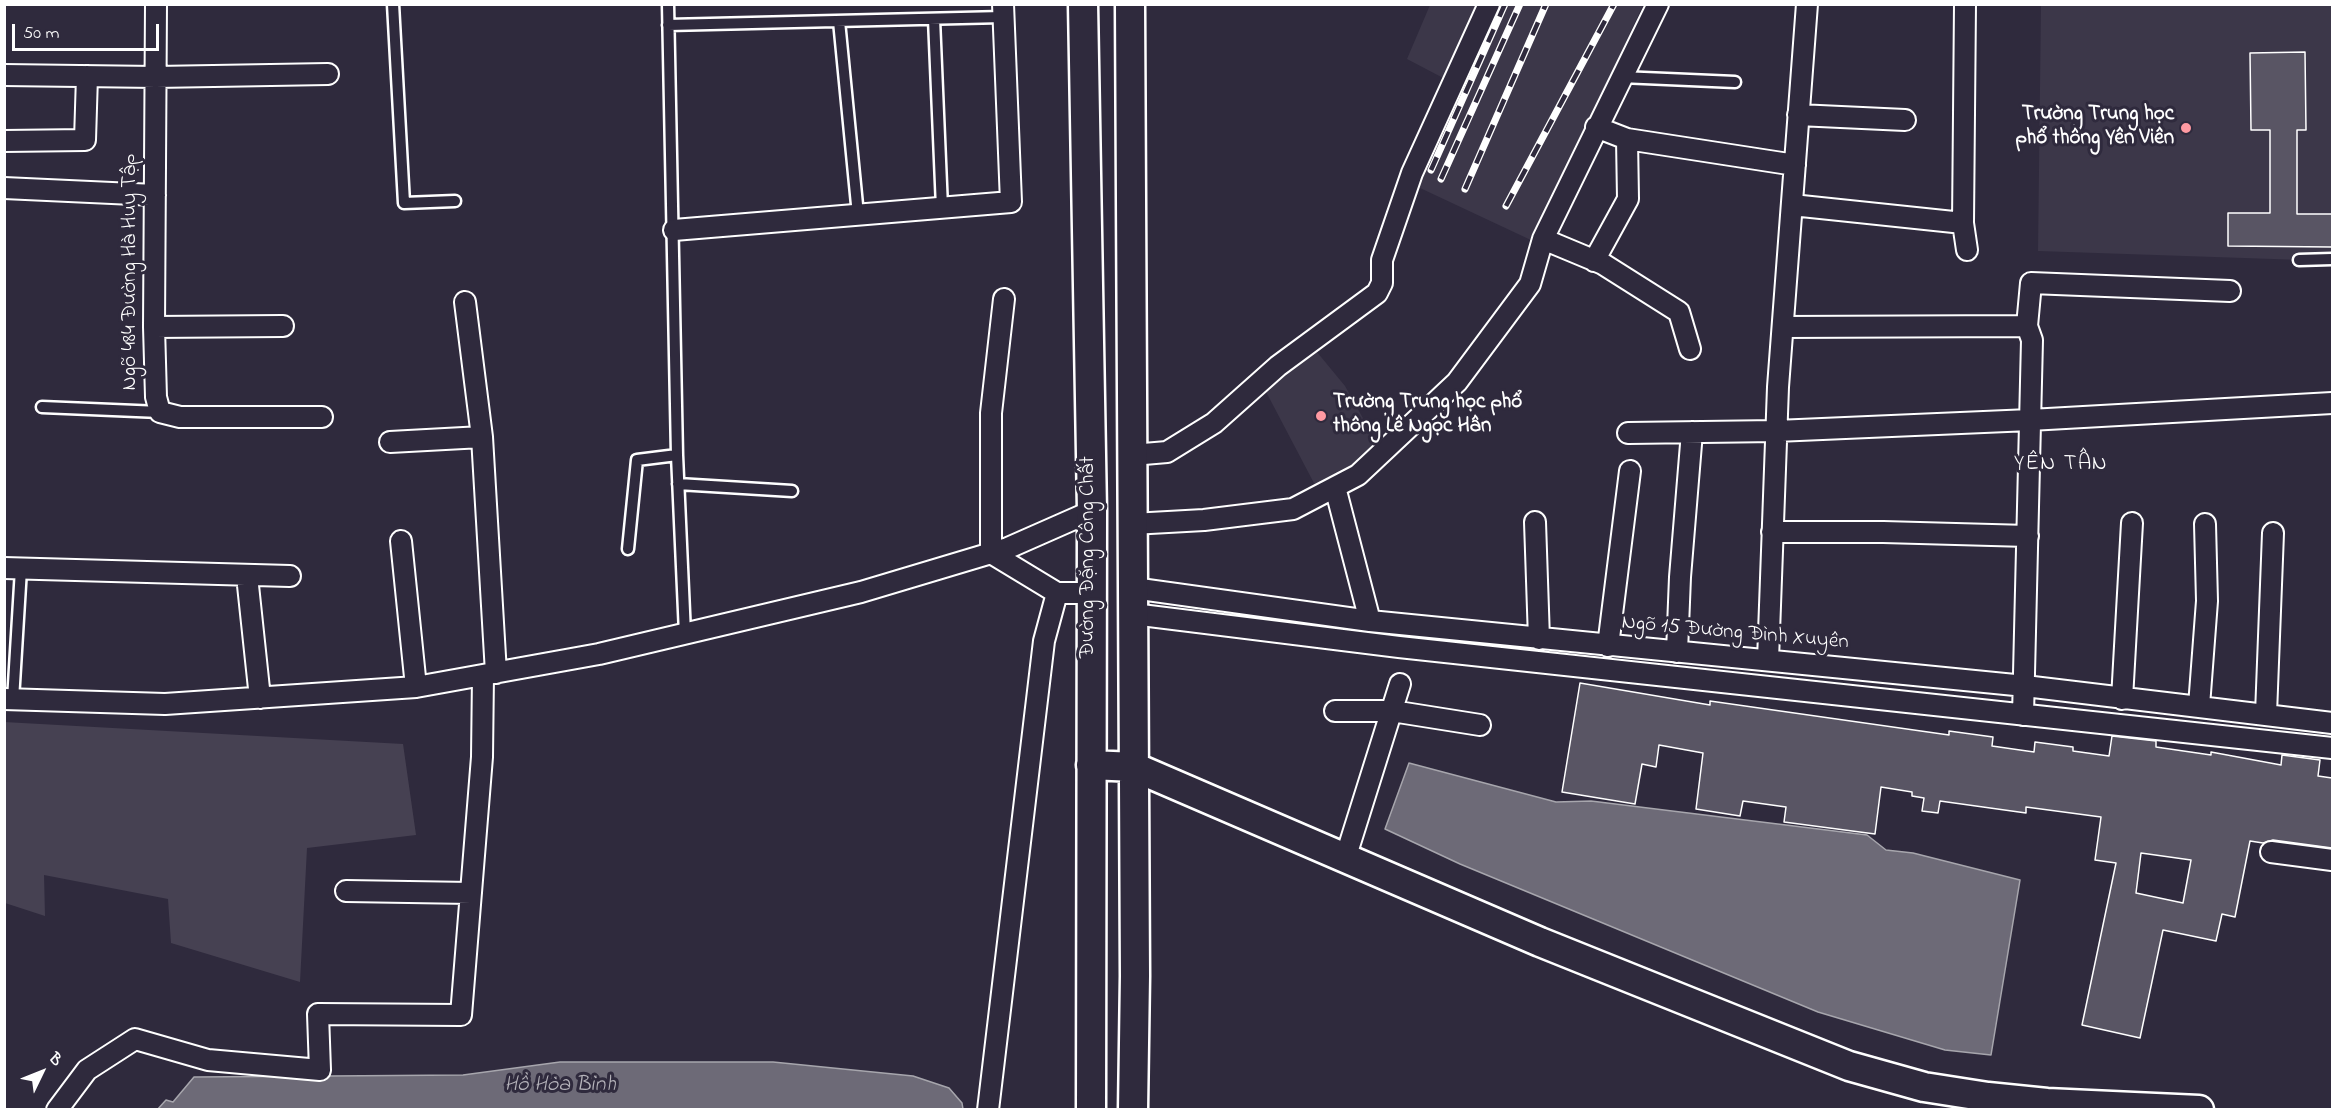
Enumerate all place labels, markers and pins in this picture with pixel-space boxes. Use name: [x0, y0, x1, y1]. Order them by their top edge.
place label: Trường Trung học phổ thông Yên Viên: [2016, 103, 2174, 153]
marker: Trường Trung học phổ thông Yên Viên: [2179, 121, 2193, 135]
place label: Trường Trung học phổ thông Lê Ngọc Hân: [1333, 391, 1522, 441]
marker: Trường Trung học phổ thông Lê Ngọc Hân: [1314, 409, 1328, 423]

